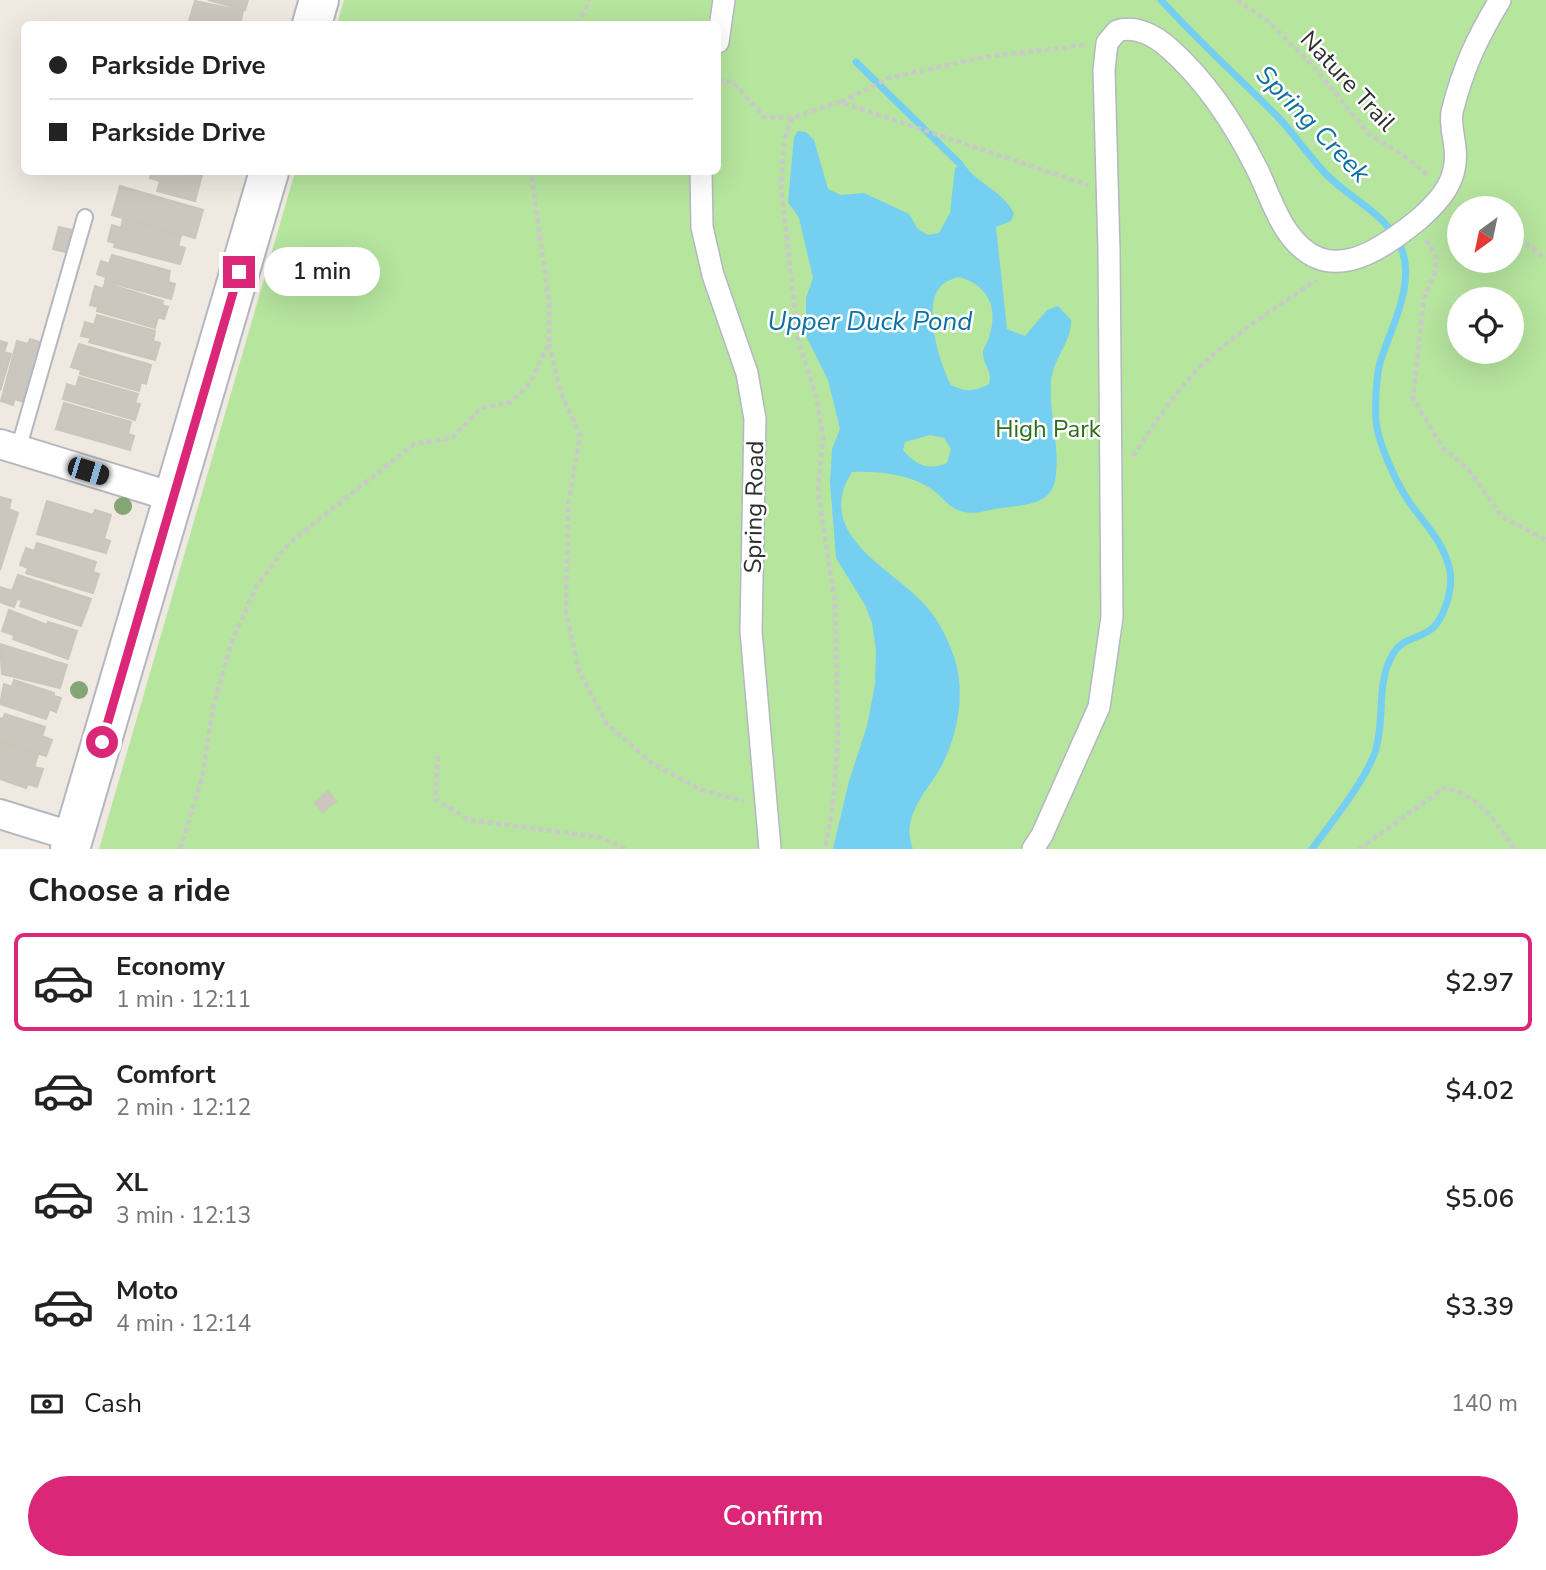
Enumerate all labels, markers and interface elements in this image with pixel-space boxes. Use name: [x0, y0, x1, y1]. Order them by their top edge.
street label: Nature Trail: [1293, 24, 1403, 138]
text: Parkside Drive: [91, 48, 266, 83]
water label: Spring Creek: [1248, 58, 1379, 191]
text: Parkside Drive: [91, 115, 266, 150]
north arrow: [1447, 196, 1524, 273]
map controls: [1447, 196, 1524, 364]
callout: 1 min: [264, 247, 379, 296]
route end: [223, 256, 255, 288]
text: 1 min: [293, 256, 351, 287]
button: locate: [1447, 287, 1524, 364]
water label: Upper Duck Pond: [768, 304, 973, 339]
park label: High Park: [995, 413, 1102, 445]
street label: Spring Road: [737, 440, 771, 574]
car: [65, 455, 112, 487]
route start: [86, 726, 118, 758]
text: Choose a ride: [28, 869, 230, 912]
text: Economy: [116, 949, 225, 984]
icon: car: [32, 951, 95, 1014]
text: $2.97: [1445, 965, 1514, 1000]
text: 1 min · 12:11: [116, 984, 251, 1015]
text: Comfort: [116, 1057, 216, 1092]
icon: car: [32, 1059, 95, 1122]
text: $4.02: [1445, 1073, 1514, 1108]
text: 2 min · 12:12: [116, 1092, 251, 1123]
text: XL: [116, 1165, 148, 1200]
icon: car: [32, 1167, 95, 1230]
text: $5.06: [1445, 1181, 1514, 1216]
text: 3 min · 12:13: [116, 1200, 251, 1231]
text: Moto: [116, 1273, 178, 1308]
icon: car: [32, 1275, 95, 1338]
text: $3.39: [1445, 1289, 1514, 1324]
text: 4 min · 12:14: [116, 1308, 251, 1339]
icon: cash: [28, 1385, 66, 1423]
text: Cash: [84, 1386, 142, 1421]
text: 140 m: [1451, 1388, 1518, 1419]
button: Confirm: [28, 1476, 1518, 1556]

